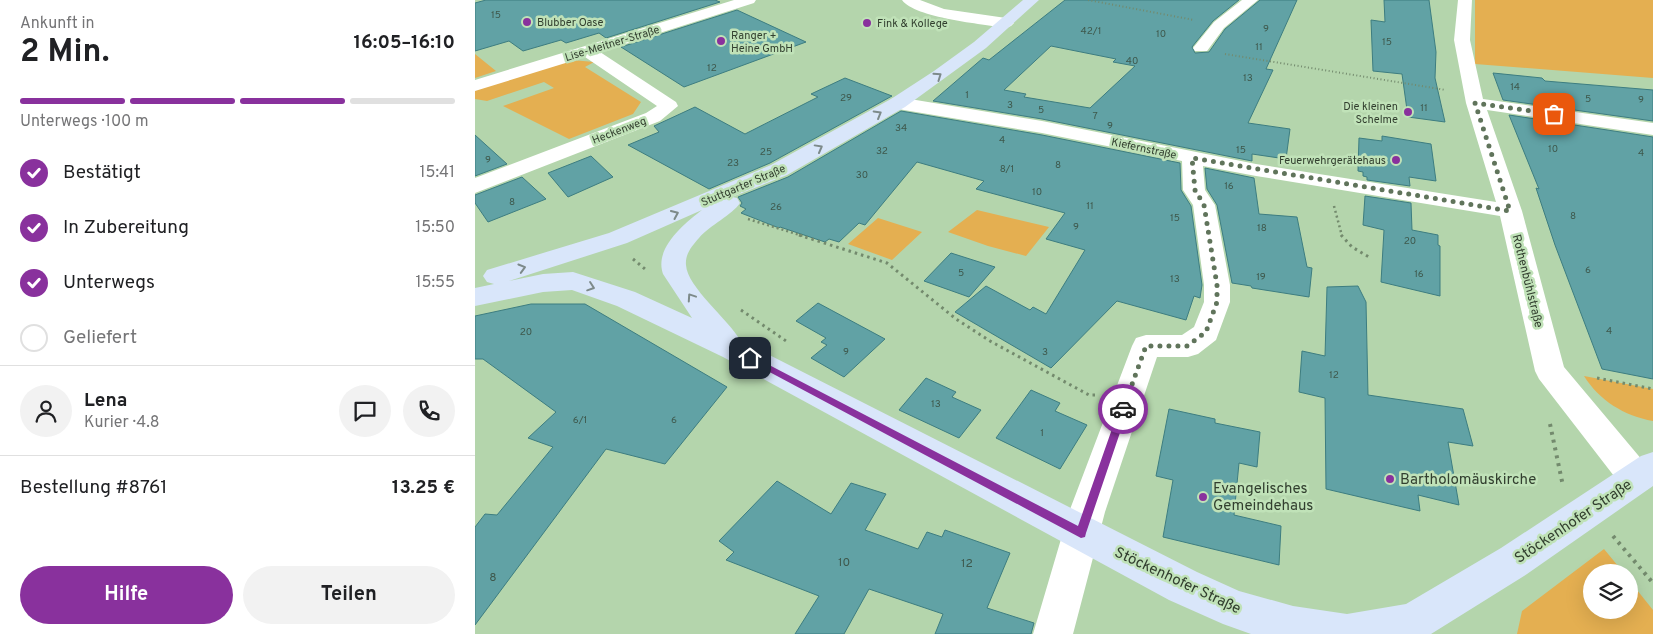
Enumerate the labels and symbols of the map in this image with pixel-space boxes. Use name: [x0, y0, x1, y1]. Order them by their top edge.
house number: 15: [491, 9, 501, 22]
marker: Blubber Oase: [521, 16, 533, 28]
place label: Blubber Oase: [537, 16, 603, 30]
marker: Fink & Kollege: [861, 17, 873, 29]
place label: Fink & Kollege: [877, 17, 948, 31]
street label: Lise-Meitner-Straße: [563, 23, 661, 65]
house number: 9: [1263, 23, 1269, 36]
house number: 42/1: [1081, 25, 1101, 38]
house number: 10: [1156, 28, 1166, 41]
place label: Ranger + Heine GmbH: [731, 29, 793, 56]
marker: Ranger + Heine GmbH: [715, 35, 727, 47]
house number: 15: [1382, 36, 1392, 49]
house number: 11: [1255, 41, 1263, 54]
house number: 40: [1126, 55, 1138, 68]
house number: 12: [707, 62, 717, 75]
house number: 13: [1243, 72, 1253, 85]
one-way arrow: [933, 73, 942, 82]
house number: 14: [1510, 81, 1520, 94]
house number: 1: [965, 89, 969, 102]
house number: 29: [840, 92, 852, 105]
pin: [1533, 93, 1575, 135]
house number: 5: [1585, 93, 1591, 106]
house number: 9: [1638, 94, 1644, 107]
house number: 3: [1007, 99, 1013, 112]
place label: Die kleinen Schelme: [1343, 100, 1398, 127]
house number: 11: [1420, 102, 1428, 115]
house number: 5: [1038, 104, 1044, 117]
marker: Die kleinen Schelme: [1402, 106, 1414, 118]
house number: 7: [1092, 110, 1098, 123]
one-way arrow: [873, 111, 882, 121]
street label: Heckenweg: [590, 114, 648, 148]
house number: 9: [1107, 120, 1113, 133]
house number: 34: [895, 122, 907, 135]
house number: 4: [999, 134, 1005, 147]
street label: Kiefernstraße: [1110, 135, 1178, 163]
house number: 10: [1548, 143, 1558, 156]
one-way arrow: [814, 144, 823, 154]
house number: 15: [1236, 144, 1246, 157]
house number: 32: [876, 145, 888, 158]
house number: 25: [760, 146, 772, 159]
house number: 4: [1638, 147, 1644, 160]
house number: 9: [485, 154, 491, 167]
place label: Feuerwehrgerätehaus: [1279, 154, 1386, 168]
marker: Feuerwehrgerätehaus: [1390, 154, 1402, 166]
house number: 23: [727, 157, 739, 170]
house number: 8: [1055, 159, 1061, 172]
street label: Stuttgarter Straße: [699, 162, 788, 210]
house number: 8/1: [1000, 163, 1014, 176]
house number: 30: [856, 169, 868, 182]
house number: 16: [1224, 180, 1234, 193]
house number: 10: [1032, 186, 1042, 199]
house number: 8: [509, 196, 515, 209]
house number: 11: [1086, 200, 1094, 213]
house number: 26: [770, 201, 782, 214]
one-way arrow: [670, 210, 679, 220]
house number: 8: [1570, 210, 1576, 223]
house number: 15: [1170, 212, 1180, 225]
house number: 9: [1073, 221, 1079, 234]
house number: 18: [1257, 222, 1267, 235]
street label: Rothenbühlstraße: [1508, 233, 1546, 330]
house number: 20: [1404, 235, 1416, 248]
one-way arrow: [517, 264, 526, 274]
house number: 6: [1585, 264, 1591, 277]
house number: 5: [958, 267, 964, 280]
house number: 16: [1414, 268, 1424, 281]
house number: 19: [1256, 271, 1266, 284]
house number: 13: [1170, 273, 1180, 286]
one-way arrow: [586, 282, 595, 292]
one-way arrow: [688, 293, 697, 303]
house number: 4: [1606, 325, 1612, 338]
house number: 20: [520, 326, 532, 339]
pin: [729, 337, 771, 379]
house number: 9: [843, 346, 849, 359]
house number: 3: [1042, 346, 1048, 359]
house number: 12: [1329, 369, 1339, 382]
courier: [1098, 384, 1148, 434]
house number: 13: [931, 398, 941, 411]
house number: 6/1: [573, 414, 587, 427]
house number: 6: [671, 414, 677, 427]
house number: 1: [1040, 427, 1044, 440]
place label: Bartholomäuskirche: [1400, 471, 1536, 490]
marker: Bartholomäuskirche: [1384, 473, 1396, 485]
street label: Stöckenhofer Straße: [1512, 476, 1636, 569]
place label: Evangelisches Gemeindehaus: [1213, 480, 1313, 516]
marker: Evangelisches Gemeindehaus: [1197, 491, 1209, 503]
street label: Stöckenhofer Straße: [1111, 544, 1244, 619]
house number: 10: [838, 555, 850, 571]
house number: 12: [961, 556, 973, 572]
house number: 8: [489, 570, 497, 586]

